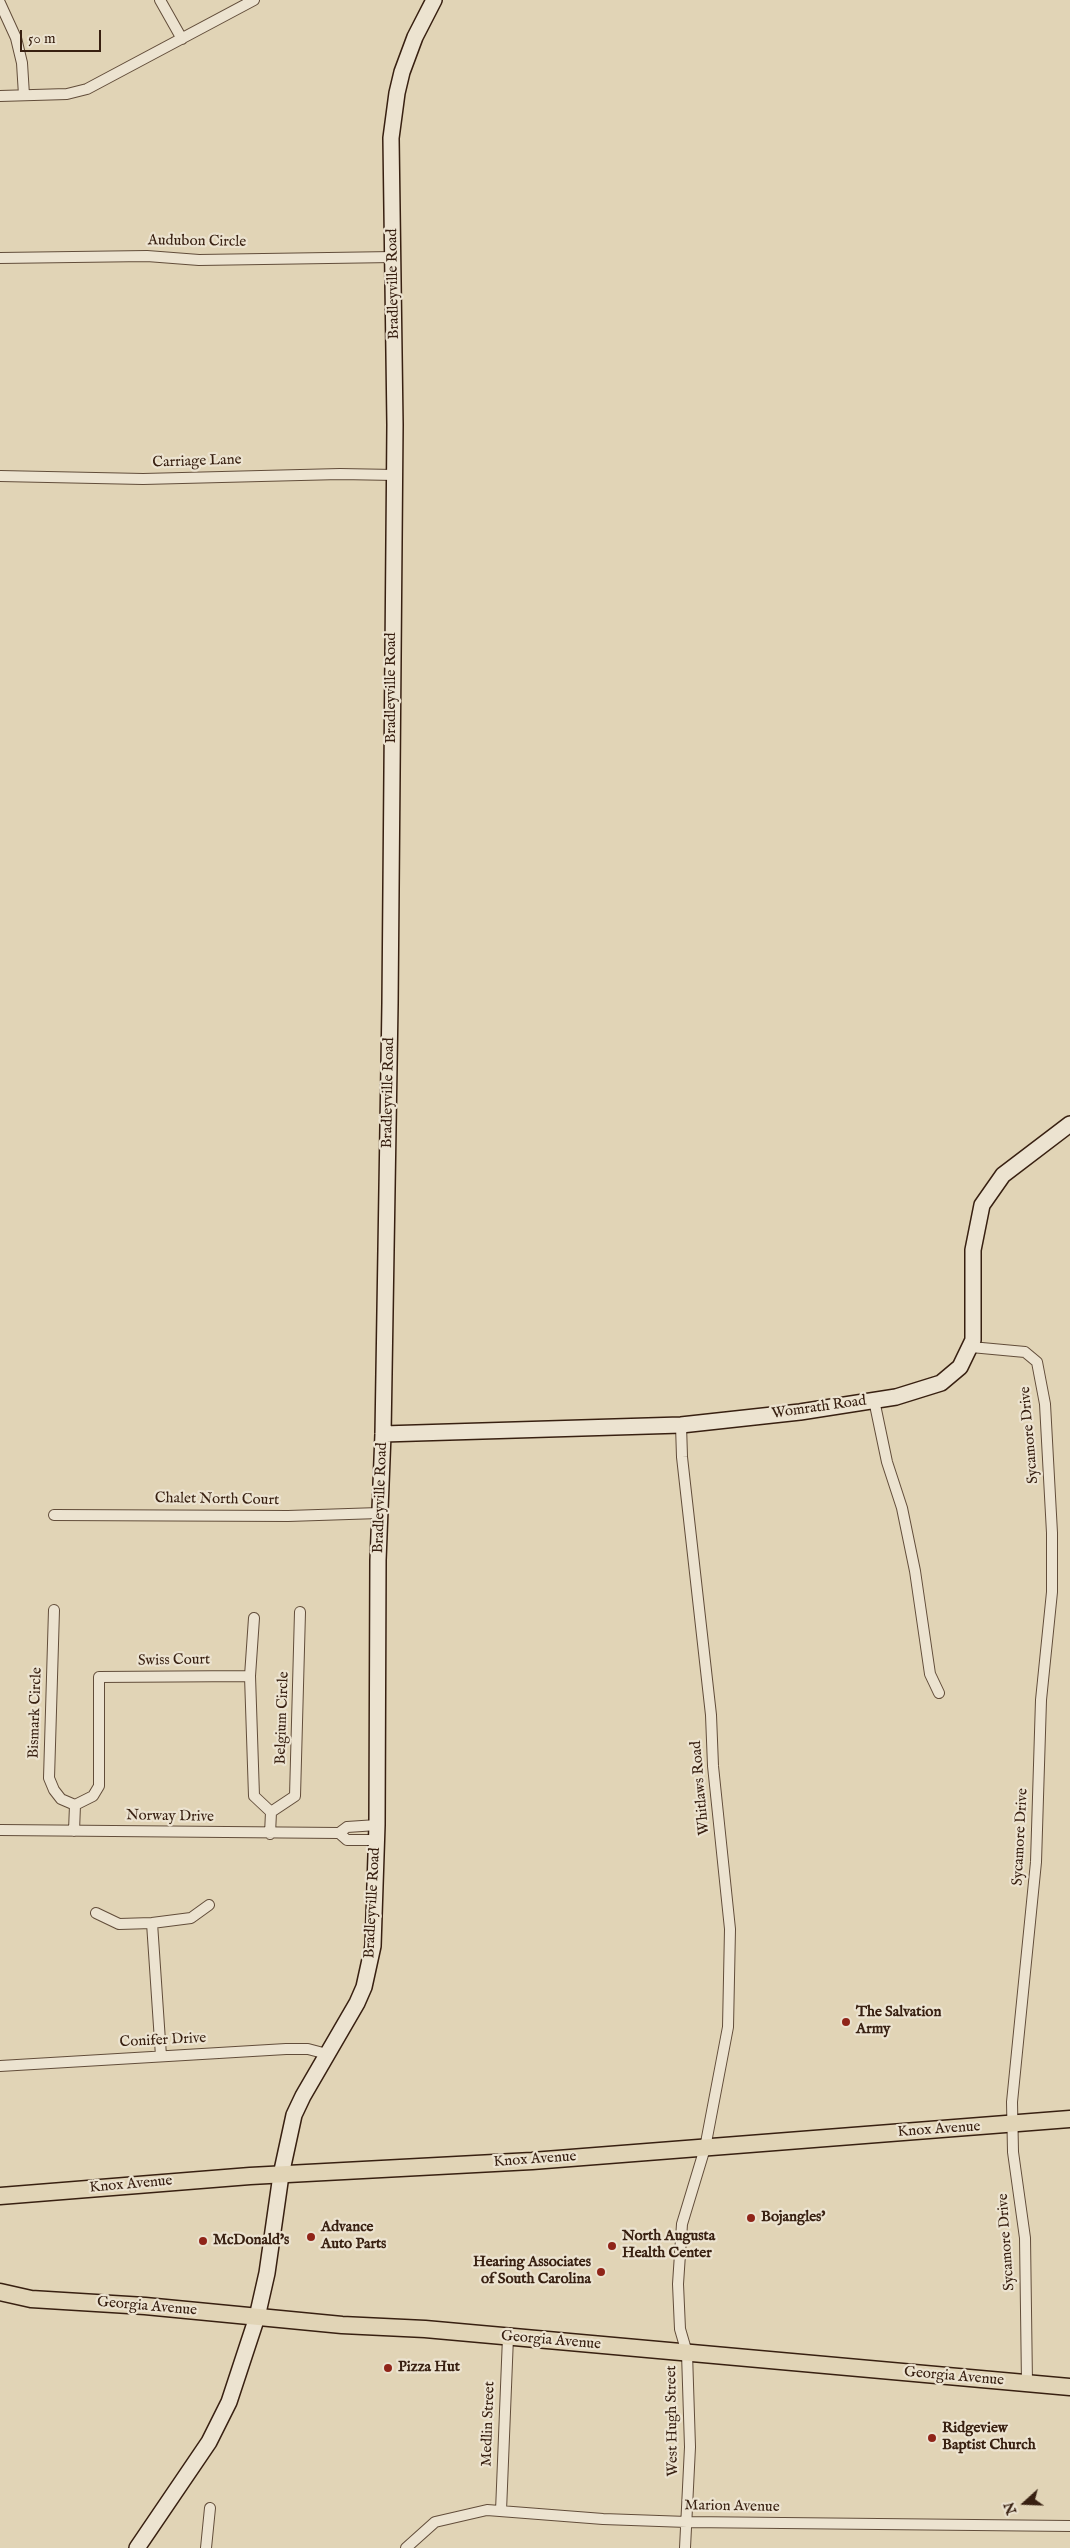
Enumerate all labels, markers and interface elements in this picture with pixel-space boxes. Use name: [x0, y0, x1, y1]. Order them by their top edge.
scale bar: [22, 20, 104, 52]
text: 50 m: [28, 29, 56, 48]
street label: Bradleyville Road: [384, 228, 404, 340]
street label: Audubon Circle: [148, 232, 246, 252]
street label: Carriage Lane: [152, 451, 242, 473]
street label: Bradleyville Road: [383, 632, 401, 744]
street label: Bradleyville Road: [379, 1037, 399, 1149]
street label: Sycamore Drive: [1017, 1386, 1043, 1484]
street label: Womrath Road: [770, 1392, 868, 1424]
street label: Bradleyville Road: [370, 1442, 392, 1554]
street label: Chalet North Court: [155, 1490, 279, 1510]
street label: Swiss Court: [138, 1651, 210, 1671]
street label: Bismark Circle: [25, 1667, 47, 1759]
street label: Belgium Circle: [272, 1671, 294, 1765]
street label: Whitlaws Road: [688, 1740, 714, 1836]
street label: Sycamore Drive: [1009, 1788, 1033, 1886]
street label: Norway Drive: [126, 1807, 214, 1827]
street label: Bradleyville Road: [361, 1847, 385, 1959]
place label: The Salvation Army: [856, 2004, 941, 2039]
marker: The Salvation Army: [840, 2016, 852, 2028]
street label: Conifer Drive: [119, 2030, 207, 2052]
street label: Knox Avenue: [897, 2118, 981, 2142]
street label: Knox Avenue: [493, 2148, 577, 2172]
street label: Knox Avenue: [89, 2172, 173, 2198]
street label: Sycamore Drive: [995, 2193, 1019, 2291]
place label: Bojangles': [761, 2209, 825, 2227]
marker: Bojangles': [745, 2212, 757, 2224]
place label: Advance Auto Parts: [321, 2219, 386, 2254]
place label: North Augusta Health Center: [622, 2228, 715, 2263]
marker: Advance Auto Parts: [305, 2231, 317, 2243]
place label: McDonald's: [213, 2232, 289, 2250]
marker: McDonald's: [197, 2235, 209, 2247]
marker: North Augusta Health Center: [606, 2240, 618, 2252]
place label: Hearing Associates of South Carolina: [473, 2254, 591, 2289]
marker: Hearing Associates of South Carolina: [595, 2266, 607, 2278]
street label: Georgia Avenue: [96, 2294, 198, 2320]
street label: Georgia Avenue: [500, 2328, 602, 2354]
place label: Pizza Hut: [398, 2359, 460, 2377]
marker: Pizza Hut: [382, 2362, 394, 2374]
street label: Georgia Avenue: [903, 2364, 1005, 2390]
street label: West Hugh Street: [663, 2365, 683, 2477]
street label: Medlin Street: [479, 2381, 499, 2467]
place label: Ridgeview Baptist Church: [942, 2420, 1036, 2455]
marker: Ridgeview Baptist Church: [926, 2432, 938, 2444]
north arrow: [1000, 2478, 1050, 2528]
street label: Marion Avenue: [684, 2497, 780, 2517]
text: N: [1000, 2499, 1021, 2517]

